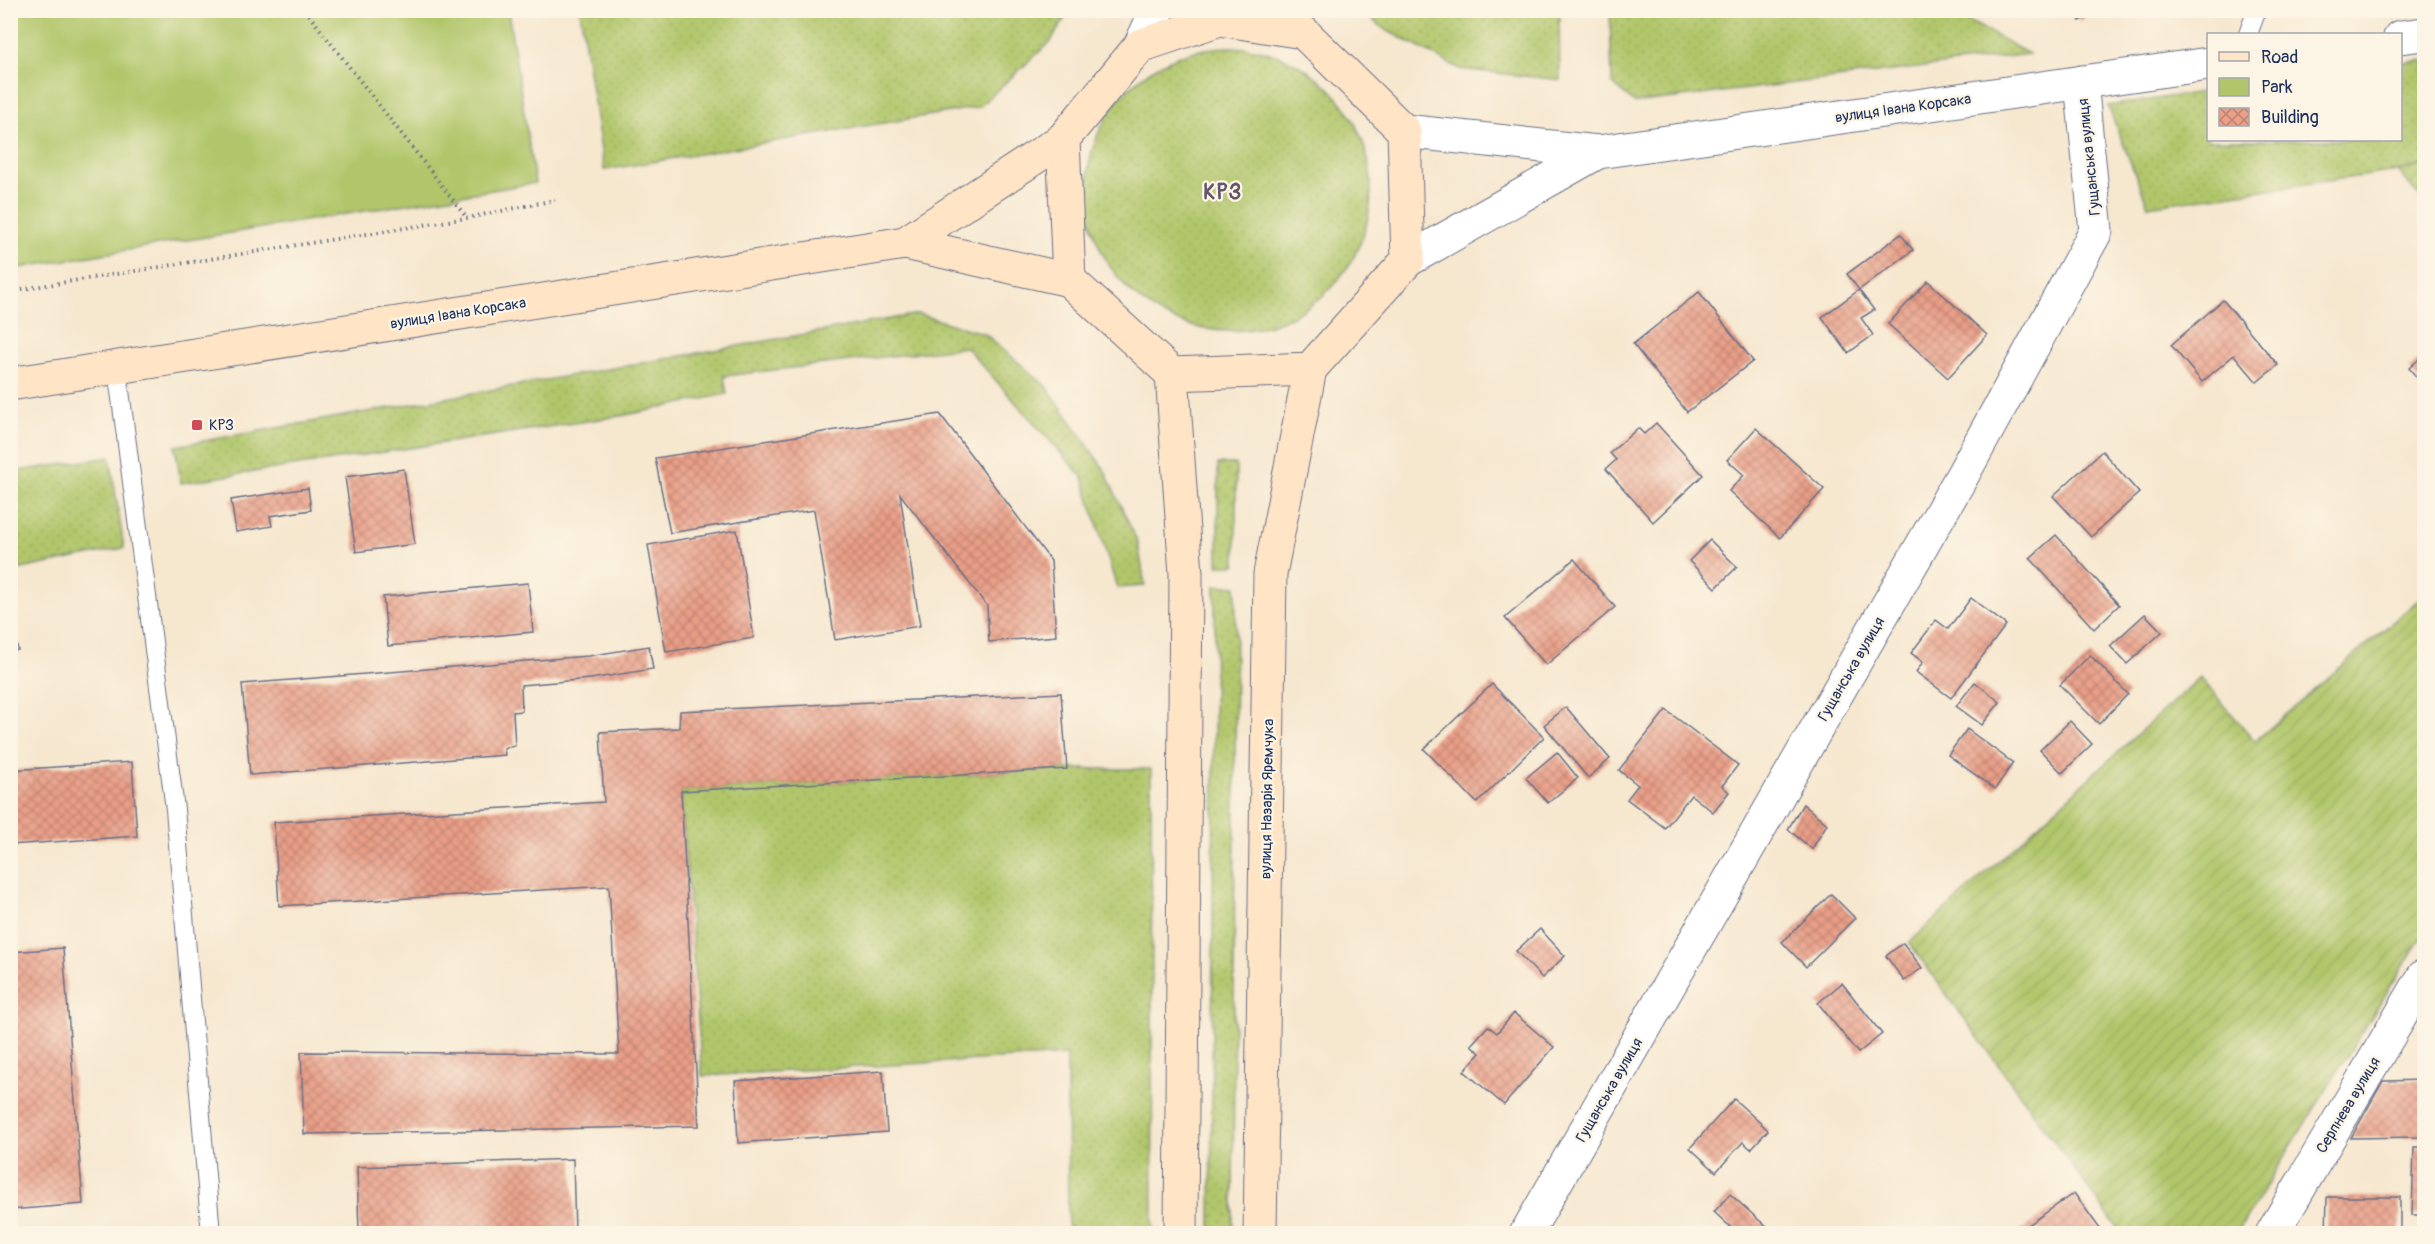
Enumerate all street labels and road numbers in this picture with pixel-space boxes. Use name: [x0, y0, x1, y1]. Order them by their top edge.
street label: вулиця Івана Корсака: [1834, 90, 1972, 127]
street label: Гущанська вулиця: [2074, 98, 2105, 216]
street label: вулиця Івана Корсака: [389, 293, 527, 334]
street label: Гущанська вулиця: [1814, 614, 1889, 725]
street label: вулиця Назарія Яремчука: [1257, 719, 1278, 879]
street label: Гущанська вулиця: [1572, 1035, 1647, 1146]
street label: Серпнева вулиця: [2312, 1054, 2385, 1157]

